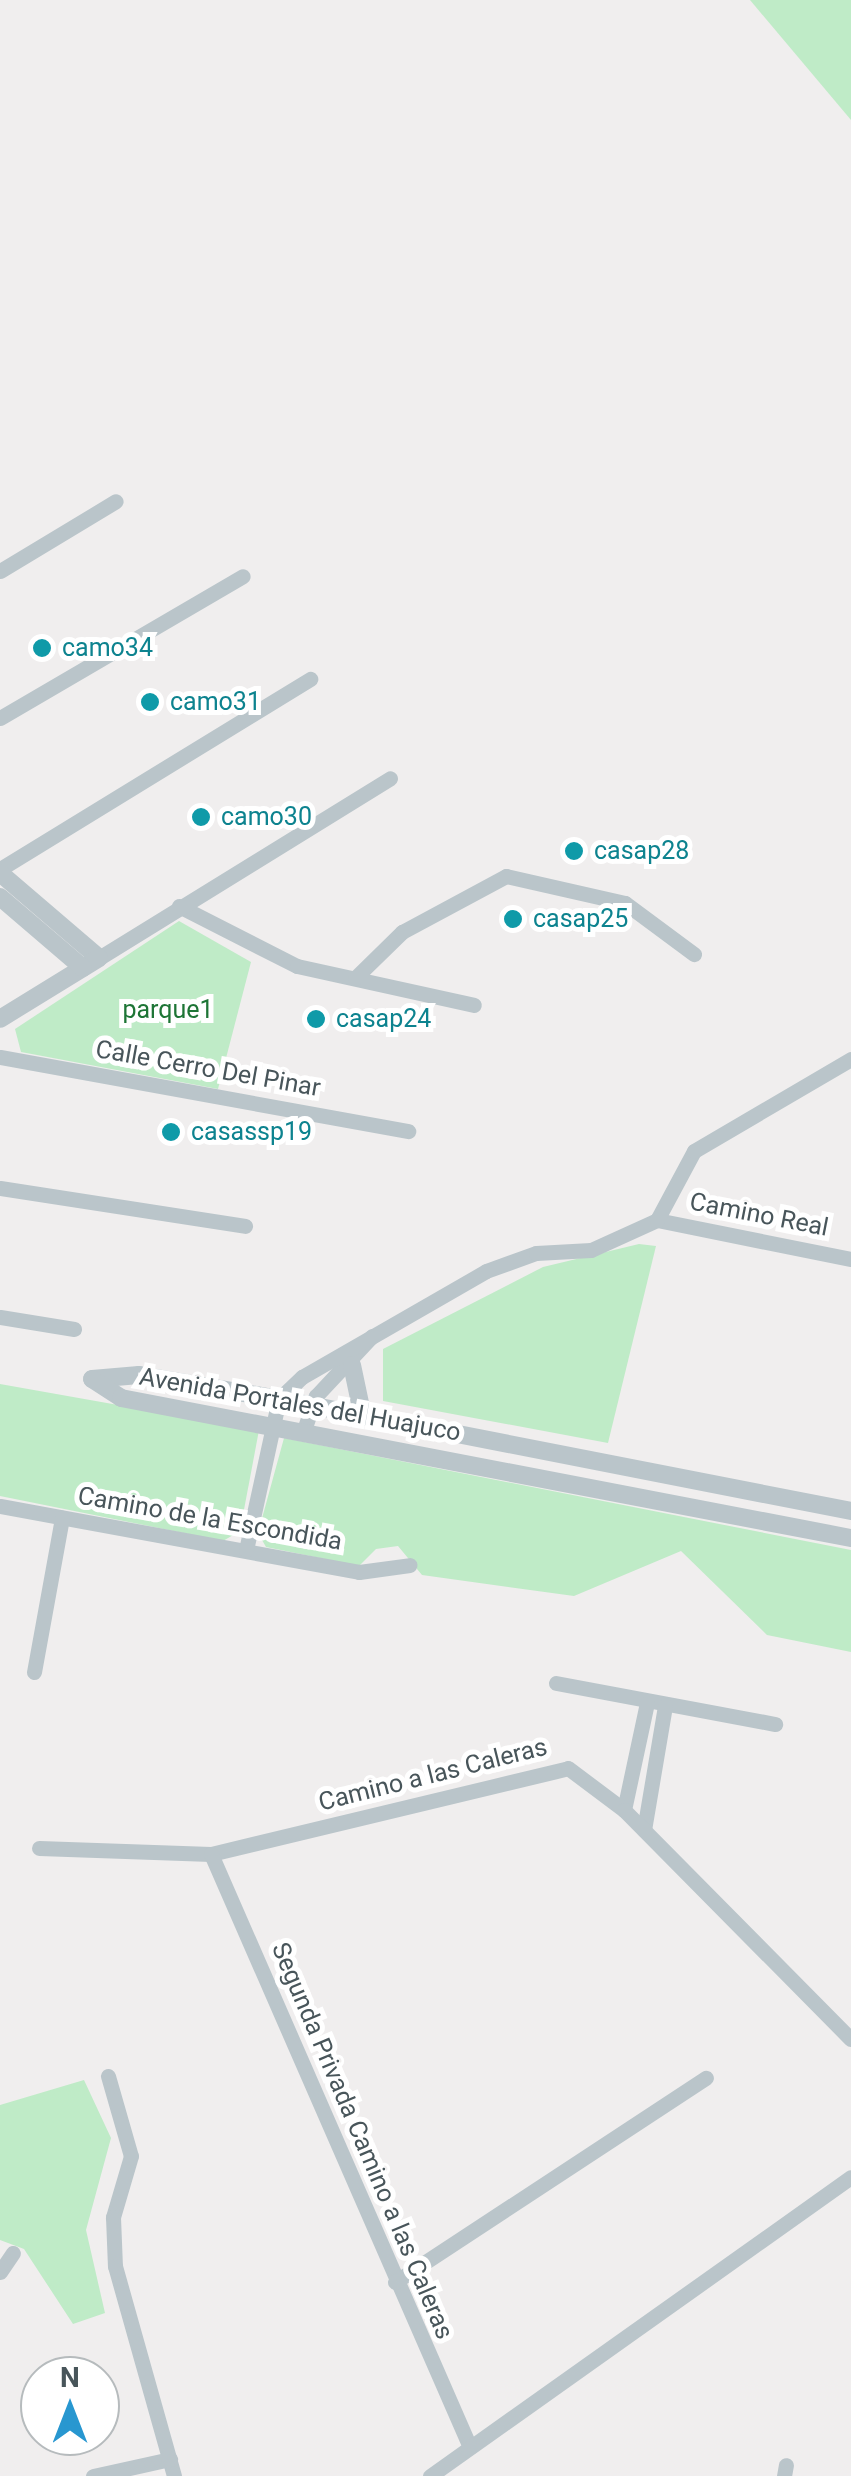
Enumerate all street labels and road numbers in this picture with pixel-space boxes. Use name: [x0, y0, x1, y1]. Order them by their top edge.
street label: Calle Cerro Del Pinar: [93, 1034, 323, 1104]
street label: Camino Real: [687, 1187, 831, 1243]
street label: Avenida Portales del Huajuco: [137, 1362, 463, 1448]
street label: Camino de la Escondida: [76, 1481, 344, 1557]
street label: Camino a las Caleras: [316, 1732, 550, 1818]
street label: Segunda Privada Camino a las Caleras: [265, 1938, 459, 2344]

